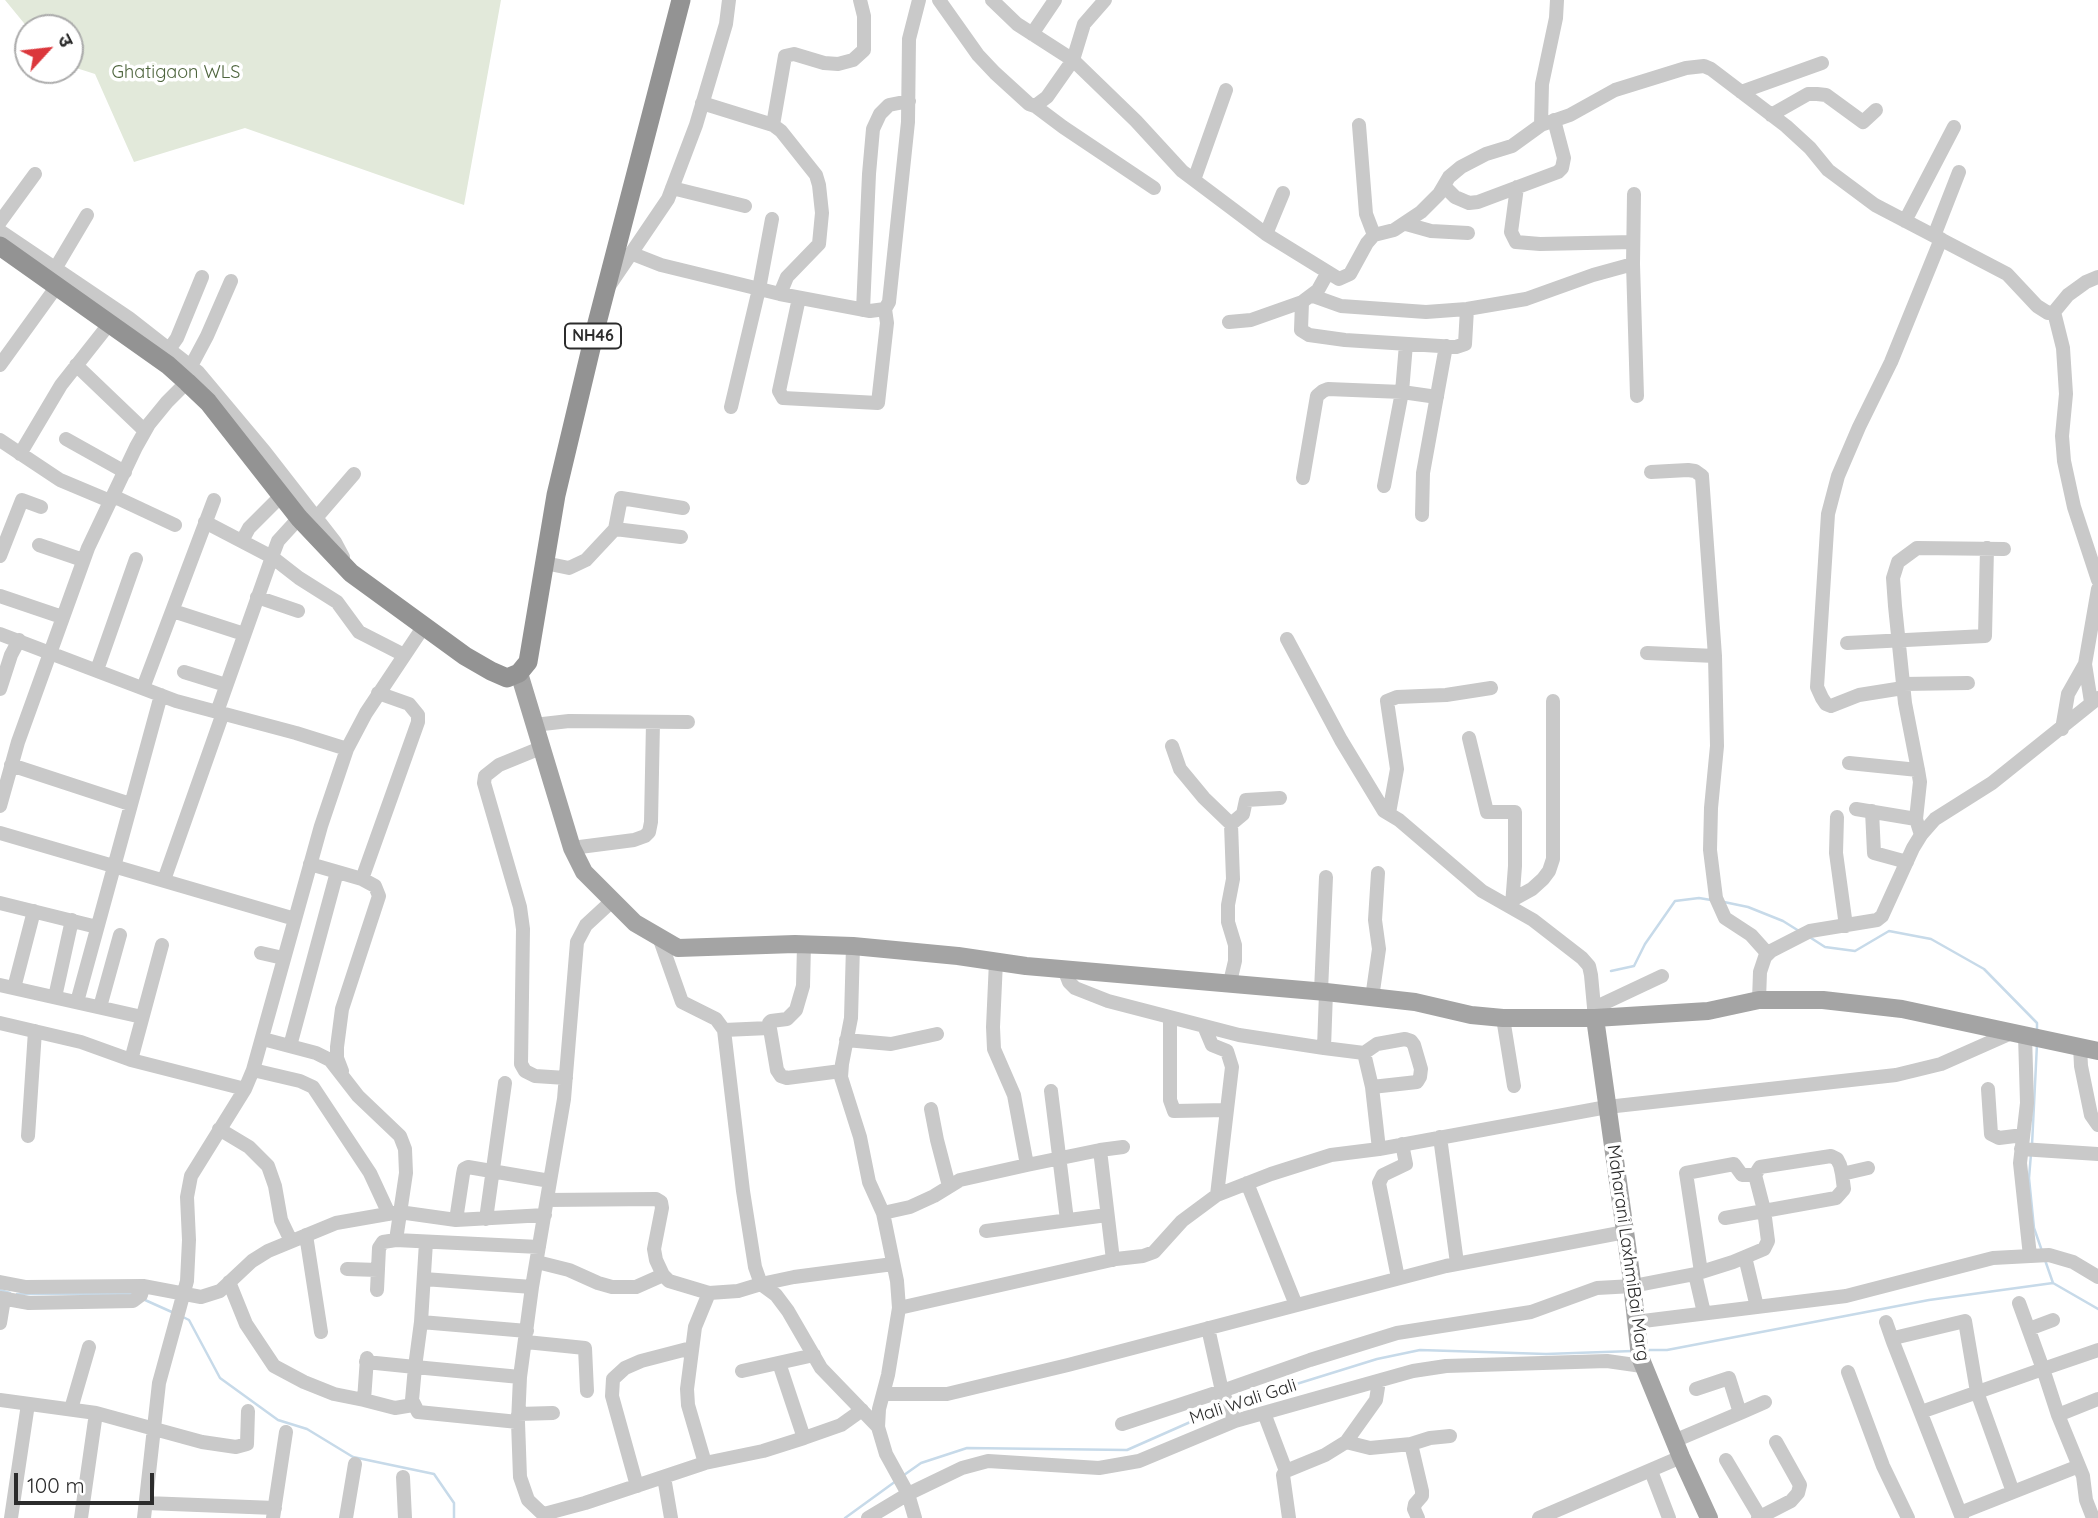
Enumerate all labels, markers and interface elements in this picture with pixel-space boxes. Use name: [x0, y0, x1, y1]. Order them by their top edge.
north arrow: [14, 14, 84, 84]
text: उ: [53, 30, 79, 51]
park label: Ghatigaon WLS: [112, 62, 240, 84]
road number: NH46: [565, 324, 621, 348]
street label: Maharani LaxhmiBai Marg: [1602, 1143, 1654, 1363]
street label: Mali Wali Gali: [1187, 1375, 1299, 1429]
scale bar: [18, 1458, 158, 1502]
text: 100 m: [27, 1472, 85, 1498]

